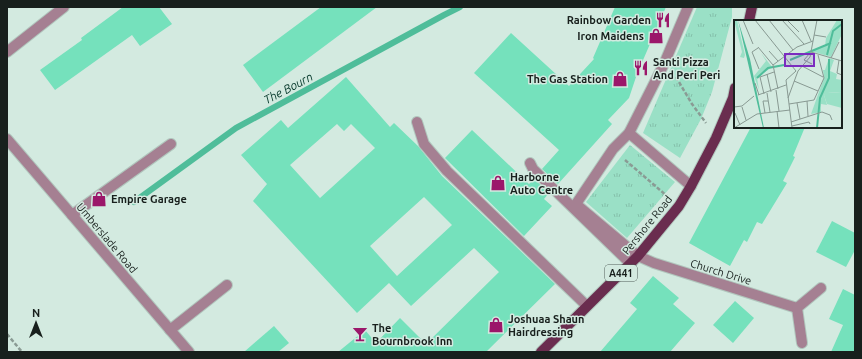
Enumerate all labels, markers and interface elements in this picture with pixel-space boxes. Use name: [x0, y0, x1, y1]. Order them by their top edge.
restaurant icon: Rainbow Garden: [654, 11, 672, 29]
place label: Rainbow Garden: [567, 14, 651, 26]
inset map: [734, 20, 842, 128]
shop icon: Iron Maidens: [647, 27, 665, 45]
place label: Iron Maidens: [577, 30, 644, 42]
place label: Santi Pizza And Peri Peri: [653, 56, 720, 81]
restaurant icon: Santi Pizza And Peri Peri: [632, 59, 650, 77]
water label: The Bourn: [261, 70, 315, 106]
shop icon: The Gas Station: [611, 70, 629, 88]
place label: The Gas Station: [527, 73, 608, 85]
place label: Harborne Auto Centre: [510, 171, 573, 196]
shop icon: Harborne Auto Centre: [489, 174, 507, 192]
shop icon: Empire Garage: [90, 190, 108, 208]
place label: Empire Garage: [111, 193, 187, 205]
street label: Pershore Road: [620, 193, 674, 257]
street label: Umberslade Road: [74, 201, 140, 275]
street label: Church Drive: [689, 257, 753, 287]
road number: A441: [605, 265, 637, 281]
north arrow: [16, 303, 56, 343]
text: N: [32, 307, 40, 319]
place label: Joshuaa Shaun Hairdressing: [508, 313, 584, 338]
shop icon: Joshuaa Shaun Hairdressing: [487, 316, 505, 334]
place label: The Bournbrook Inn: [372, 322, 453, 347]
bar icon: The Bournbrook Inn: [351, 325, 369, 343]

